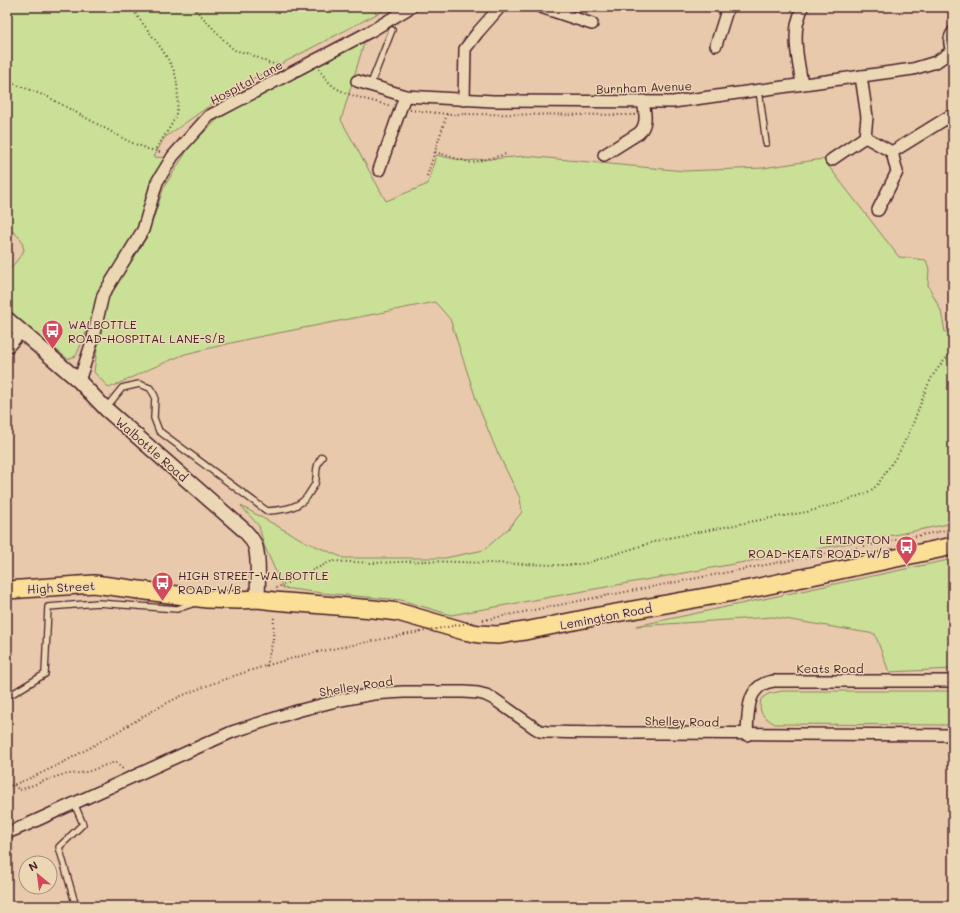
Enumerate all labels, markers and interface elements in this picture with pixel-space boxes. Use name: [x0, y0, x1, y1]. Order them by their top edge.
street label: Hospital Lane: [207, 56, 285, 108]
street label: Burnham Avenue: [596, 77, 692, 97]
place label: WALBOTTLE ROAD-HOSPITAL LANE-S/B: [68, 316, 225, 346]
bus stop icon: WALBOTTLE ROAD-HOSPITAL LANE-S/B: [40, 318, 66, 351]
street label: Walbottle Road: [113, 413, 192, 485]
place label: LEMINGTON ROAD-KEATS ROAD-W/B: [748, 531, 890, 561]
bus stop icon: LEMINGTON ROAD-KEATS ROAD-W/B: [893, 533, 919, 566]
place label: HIGH STREET-WALBOTTLE ROAD-W/B: [178, 567, 329, 597]
bus stop icon: HIGH STREET-WALBOTTLE ROAD-W/B: [149, 569, 175, 602]
street label: High Street: [27, 577, 95, 597]
street label: Lemington Road: [559, 599, 654, 633]
street label: Keats Road: [796, 660, 864, 676]
street label: Shelley Road: [318, 672, 394, 700]
street label: Shelley Road: [645, 712, 720, 730]
north arrow: [18, 855, 58, 895]
text: N: [26, 857, 40, 874]

